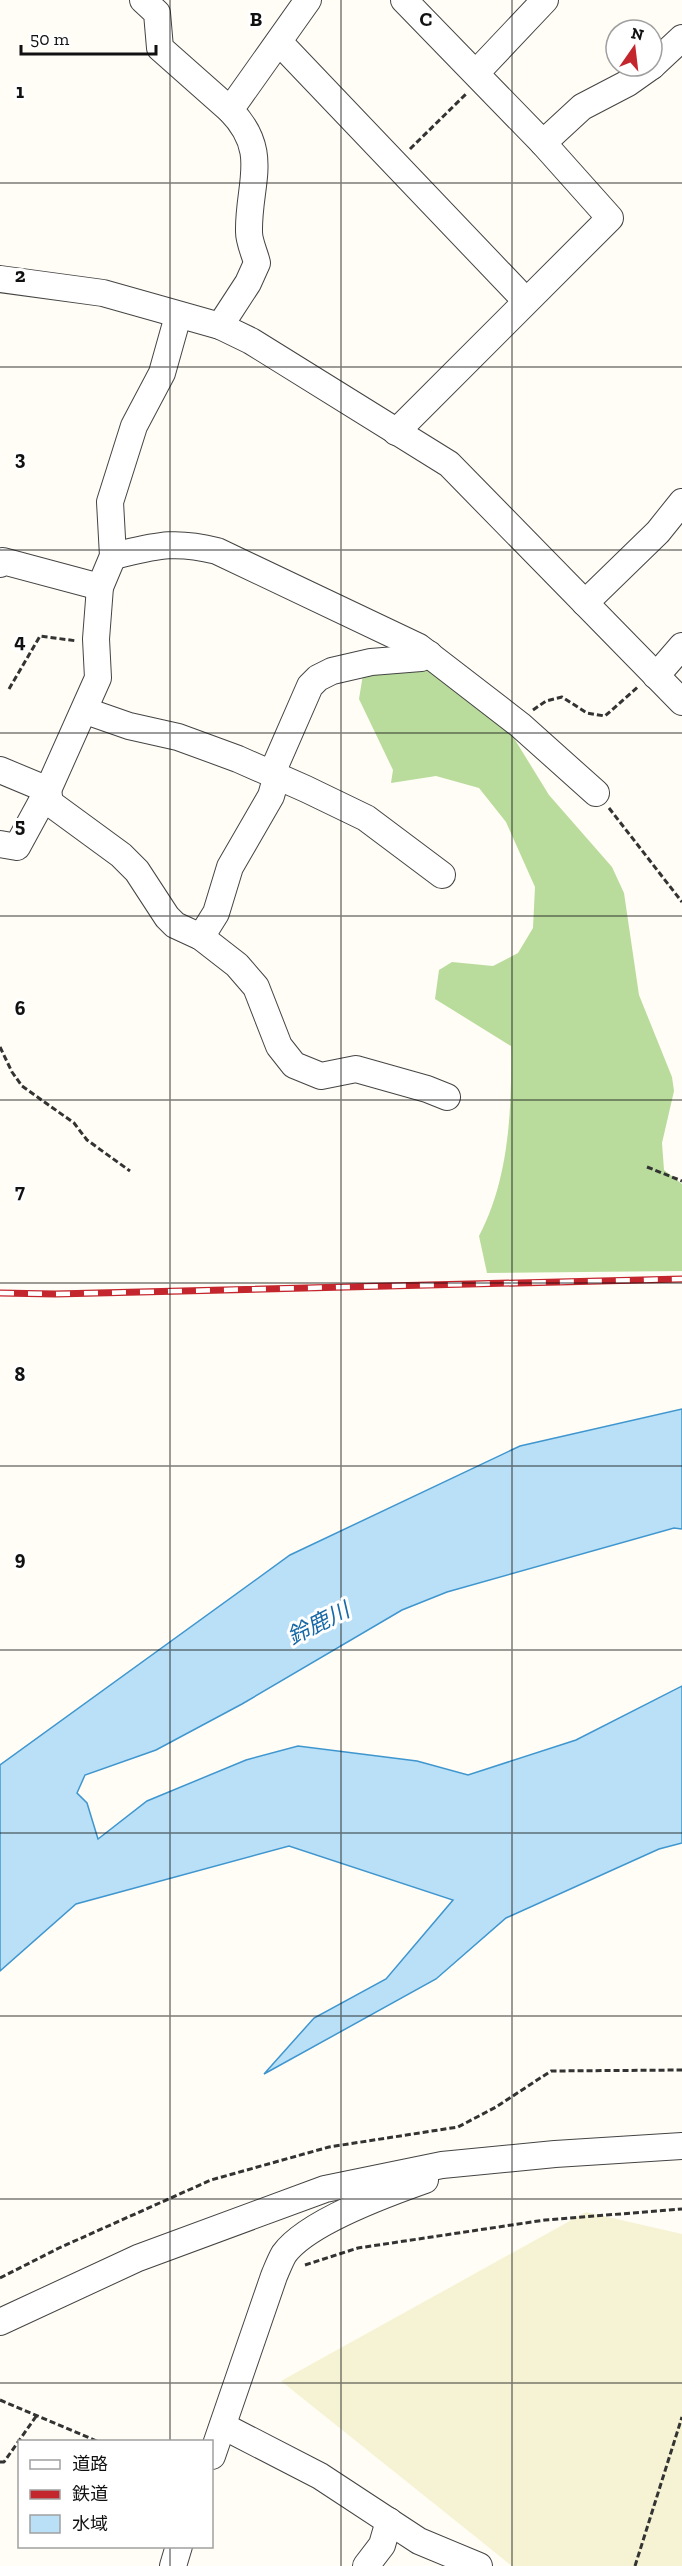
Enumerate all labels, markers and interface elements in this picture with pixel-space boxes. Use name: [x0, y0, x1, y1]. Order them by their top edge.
text: B: [250, 7, 262, 31]
text: C: [420, 7, 433, 31]
scale bar: [21, 18, 156, 56]
north arrow: [604, 18, 664, 78]
text: N: [629, 23, 646, 45]
text: 50 m: [30, 28, 70, 50]
text: 1: [16, 79, 24, 103]
text: 2: [15, 263, 26, 287]
text: 3: [15, 446, 26, 470]
text: 4: [14, 629, 26, 653]
text: 5: [15, 813, 25, 837]
text: 6: [15, 996, 26, 1020]
text: 7: [15, 1179, 25, 1203]
text: 8: [15, 1362, 26, 1386]
text: 9: [15, 1546, 26, 1570]
water label: 鈴鹿川: [283, 1596, 356, 1650]
legend: [18, 2440, 213, 2548]
text: 道路: [72, 2453, 108, 2475]
text: 鉄道: [72, 2483, 108, 2505]
text: 水域: [72, 2513, 108, 2535]

